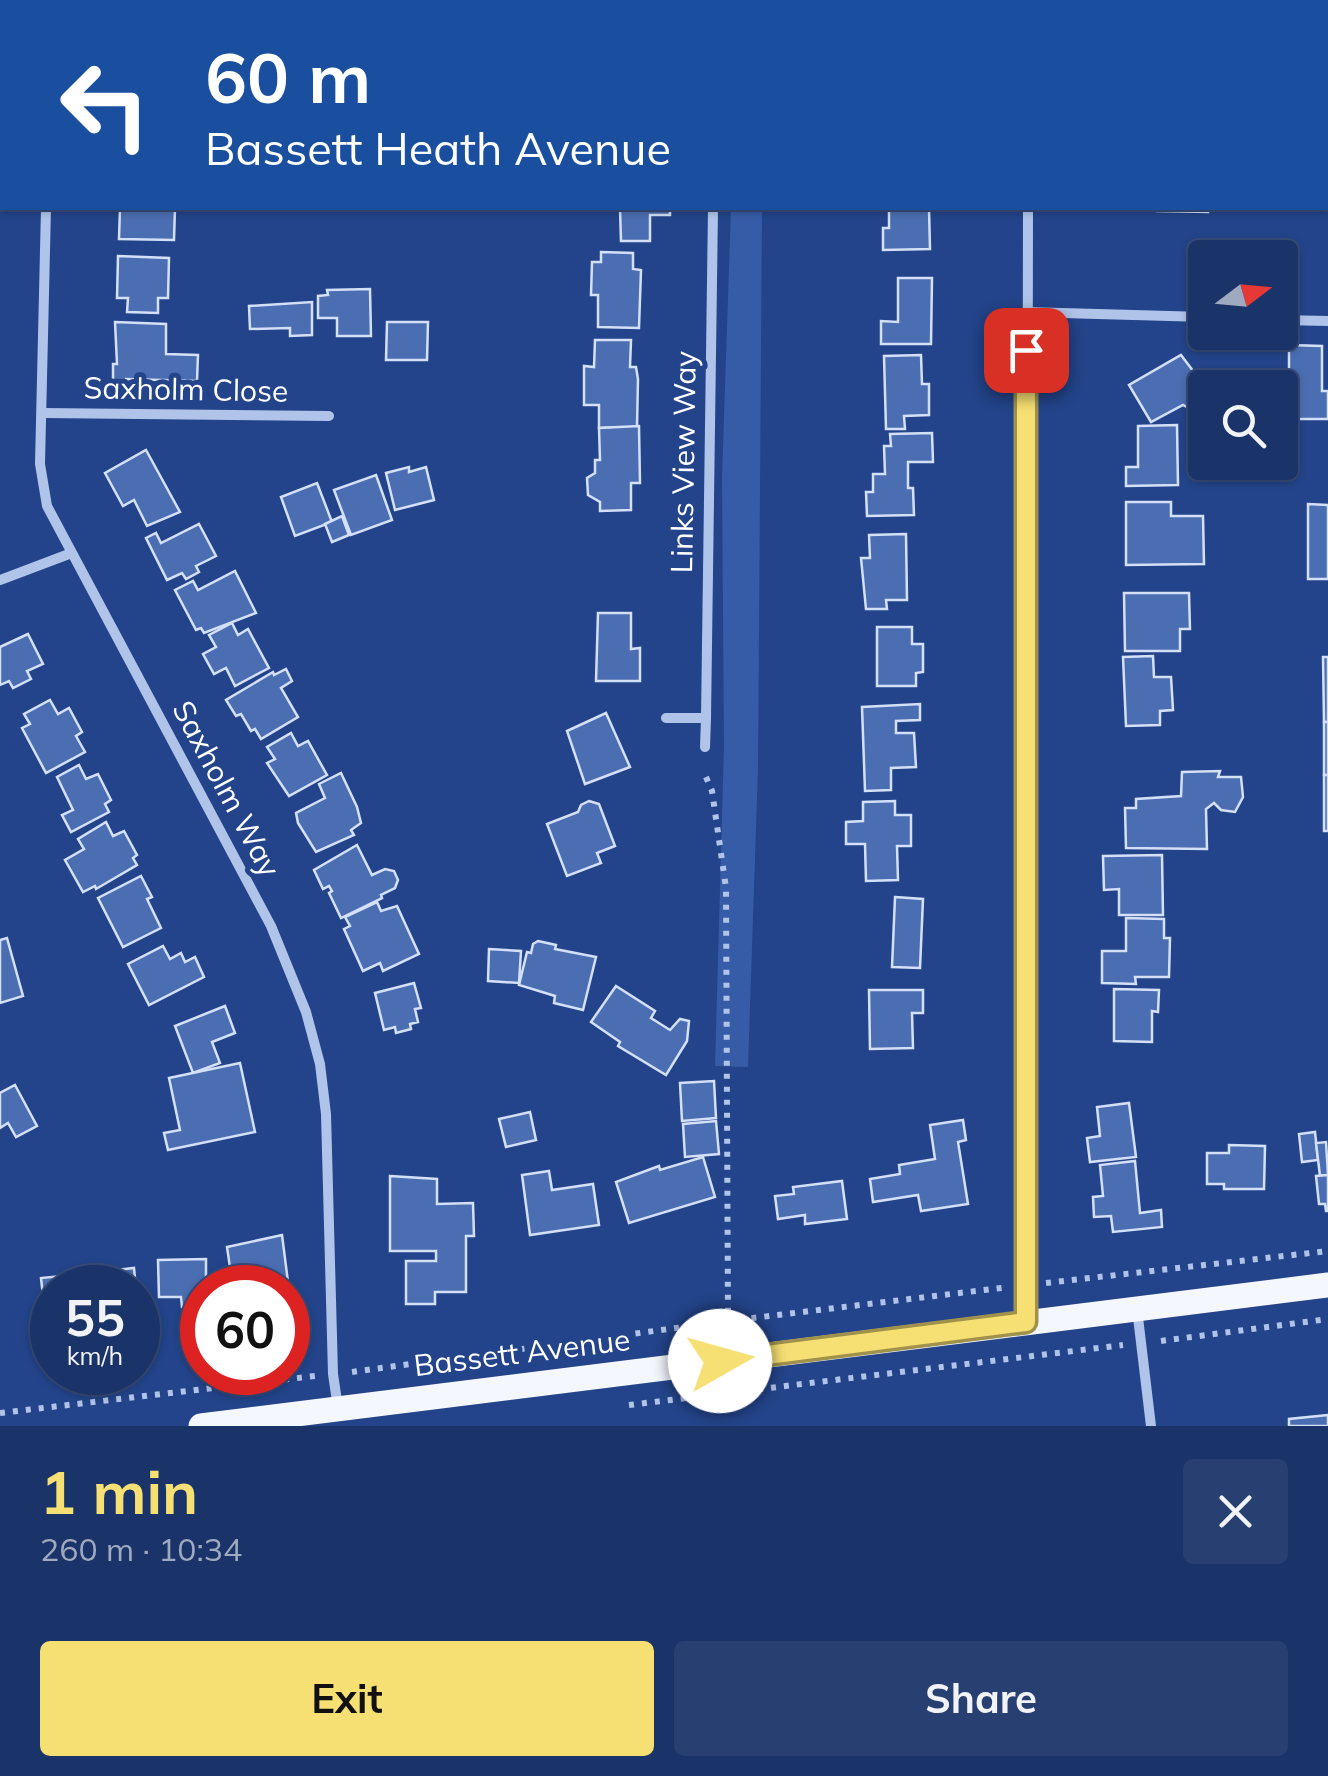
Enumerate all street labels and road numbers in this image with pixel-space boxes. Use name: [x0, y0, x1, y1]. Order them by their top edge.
street label: Links View Way: [662, 350, 704, 574]
street label: Saxholm Close: [83, 368, 289, 410]
street label: Saxholm Way: [165, 694, 289, 883]
street label: Bassett Avenue: [412, 1320, 632, 1384]

